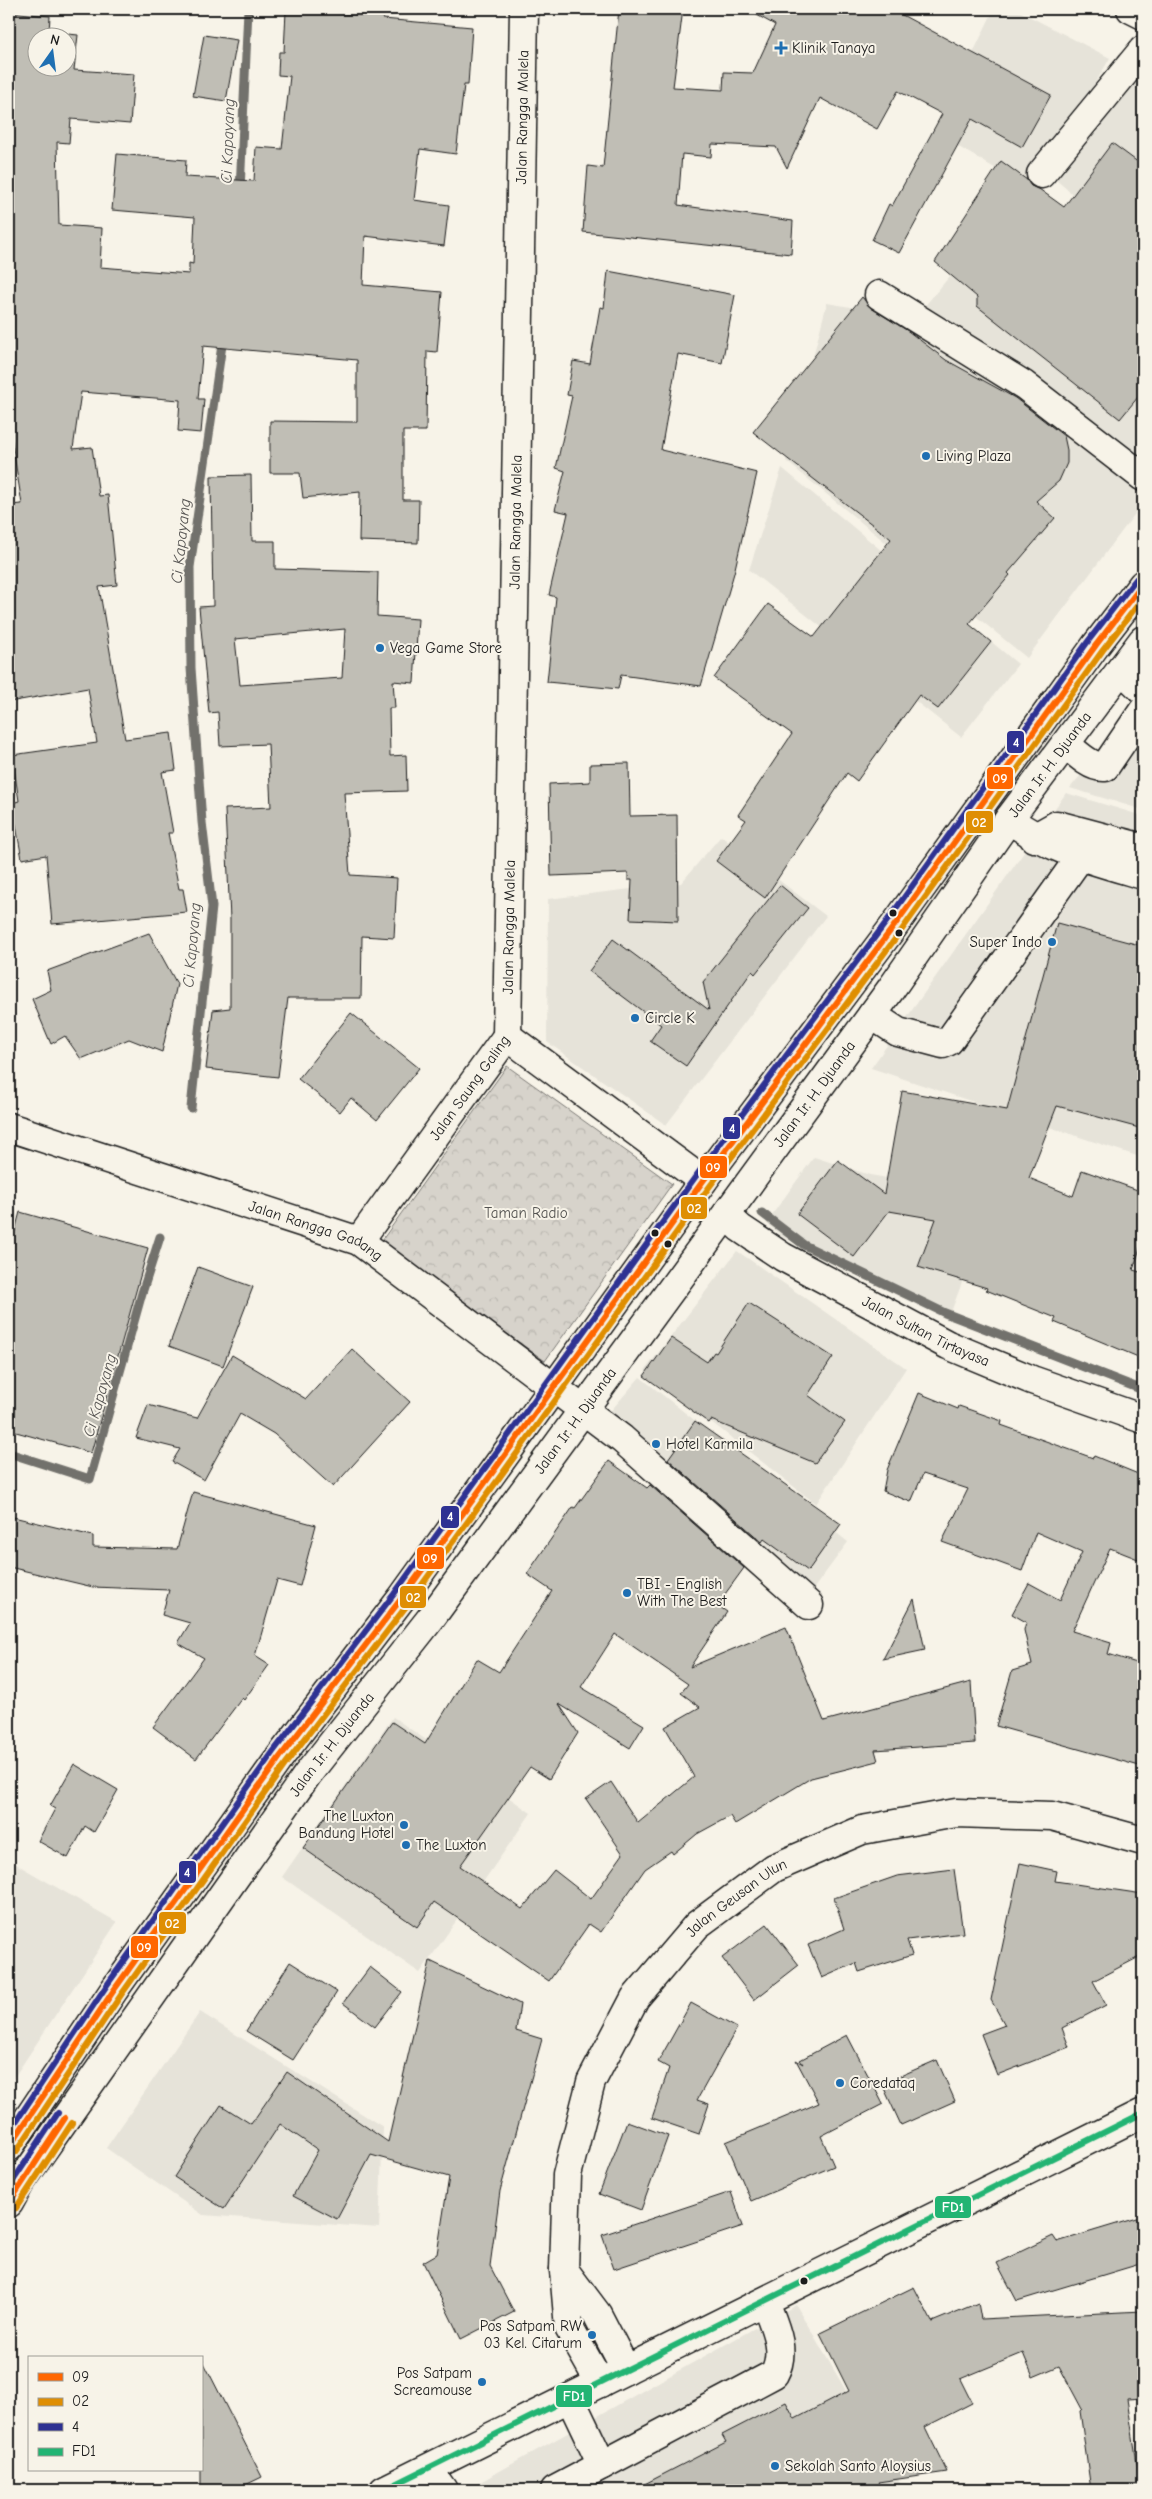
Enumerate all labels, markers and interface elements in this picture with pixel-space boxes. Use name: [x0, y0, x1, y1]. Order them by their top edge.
north arrow: [28, 28, 78, 78]
text: N: [49, 31, 62, 49]
place label: Klinik Tanaya: [792, 39, 876, 57]
marker: Klinik Tanaya: [774, 41, 788, 55]
street label: Jalan Rangga Malela: [512, 50, 532, 185]
water label: Ci Kapayang: [218, 98, 238, 184]
place label: Living Plaza: [936, 447, 1011, 465]
marker: Living Plaza: [920, 450, 932, 462]
street label: Jalan Rangga Malela: [505, 455, 526, 590]
water label: Ci Kapayang: [168, 498, 194, 584]
place label: Vega Game Store: [390, 639, 503, 657]
marker: Vega Game Store: [374, 642, 386, 654]
street label: Jalan Ir. H. Djuanda: [1004, 708, 1095, 821]
line badge: 4: [1006, 730, 1025, 754]
text: 4: [1013, 734, 1020, 751]
line badge: 09: [986, 766, 1014, 790]
text: 09: [992, 770, 1008, 787]
line badge: 02: [965, 810, 994, 834]
text: 02: [972, 814, 987, 831]
street label: Jalan Rangga Malela: [499, 860, 519, 994]
water label: Ci Kapayang: [179, 902, 205, 988]
unlabelled marker: [888, 908, 898, 918]
unlabelled marker: [894, 928, 904, 938]
place label: Super Indo: [970, 933, 1042, 951]
marker: Super Indo: [1046, 936, 1058, 948]
place label: Circle K: [645, 1009, 695, 1027]
marker: Circle K: [629, 1012, 641, 1024]
street label: Jalan Saung Galing: [426, 1032, 514, 1144]
street label: Jalan Ir. H. Djuanda: [769, 1037, 859, 1151]
line badge: 4: [722, 1116, 741, 1140]
text: 4: [729, 1120, 736, 1137]
line badge: 09: [699, 1155, 728, 1179]
text: 09: [705, 1159, 721, 1176]
line badge: 02: [680, 1196, 708, 1220]
street label: Jalan Rangga Gadang: [246, 1197, 386, 1265]
text: 02: [687, 1200, 702, 1217]
park label: Taman Radio: [484, 1204, 568, 1222]
unlabelled marker: [650, 1228, 660, 1238]
unlabelled marker: [663, 1239, 673, 1249]
street label: Jalan Sultan Tirtayasa: [859, 1292, 992, 1370]
water label: Ci Kapayang: [80, 1352, 120, 1439]
street label: Jalan Ir. H. Djuanda: [530, 1364, 620, 1477]
place label: Hotel Karmila: [666, 1435, 753, 1453]
marker: Hotel Karmila: [650, 1438, 662, 1450]
line badge: 4: [440, 1505, 460, 1529]
text: 4: [447, 1508, 454, 1525]
line badge: 09: [416, 1546, 445, 1570]
text: 09: [422, 1550, 438, 1567]
place label: TBI - English With The Best: [637, 1575, 727, 1610]
line badge: 02: [399, 1585, 427, 1609]
marker: TBI - English With The Best: [621, 1587, 633, 1599]
text: 02: [406, 1589, 421, 1606]
street label: Jalan Ir. H. Djuanda: [286, 1689, 378, 1800]
place label: The Luxton Bandung Hotel: [298, 1807, 394, 1842]
marker: The Luxton Bandung Hotel: [398, 1819, 410, 1831]
place label: The Luxton: [416, 1836, 487, 1854]
marker: The Luxton: [400, 1839, 412, 1851]
street label: Jalan Geusan Ulun: [682, 1855, 790, 1941]
line badge: 4: [178, 1860, 197, 1884]
text: 4: [184, 1864, 191, 1881]
line badge: 02: [158, 1911, 187, 1935]
text: 02: [165, 1915, 180, 1932]
line badge: 09: [130, 1935, 159, 1959]
text: 09: [136, 1939, 152, 1956]
place label: Coredataq: [850, 2074, 915, 2092]
marker: Coredataq: [834, 2077, 846, 2089]
line badge: FD1: [934, 2195, 972, 2219]
text: FD1: [942, 2199, 964, 2216]
unlabelled marker: [799, 2276, 809, 2286]
place label: Pos Satpam RW 03 Kel. Citarum: [480, 2317, 582, 2352]
marker: Pos Satpam RW 03 Kel. Citarum: [586, 2329, 598, 2341]
legend: [28, 2356, 202, 2472]
place label: Pos Satpam Screamouse: [394, 2364, 472, 2399]
text: 09: [72, 2368, 89, 2386]
marker: Pos Satpam Screamouse: [476, 2376, 488, 2388]
line badge: FD1: [555, 2384, 593, 2408]
text: FD1: [563, 2388, 585, 2405]
text: 02: [72, 2392, 89, 2410]
text: 4: [72, 2418, 79, 2436]
text: FD1: [72, 2442, 96, 2460]
place label: Sekolah Santo Aloysius: [785, 2457, 931, 2475]
marker: Sekolah Santo Aloysius: [769, 2460, 781, 2472]

